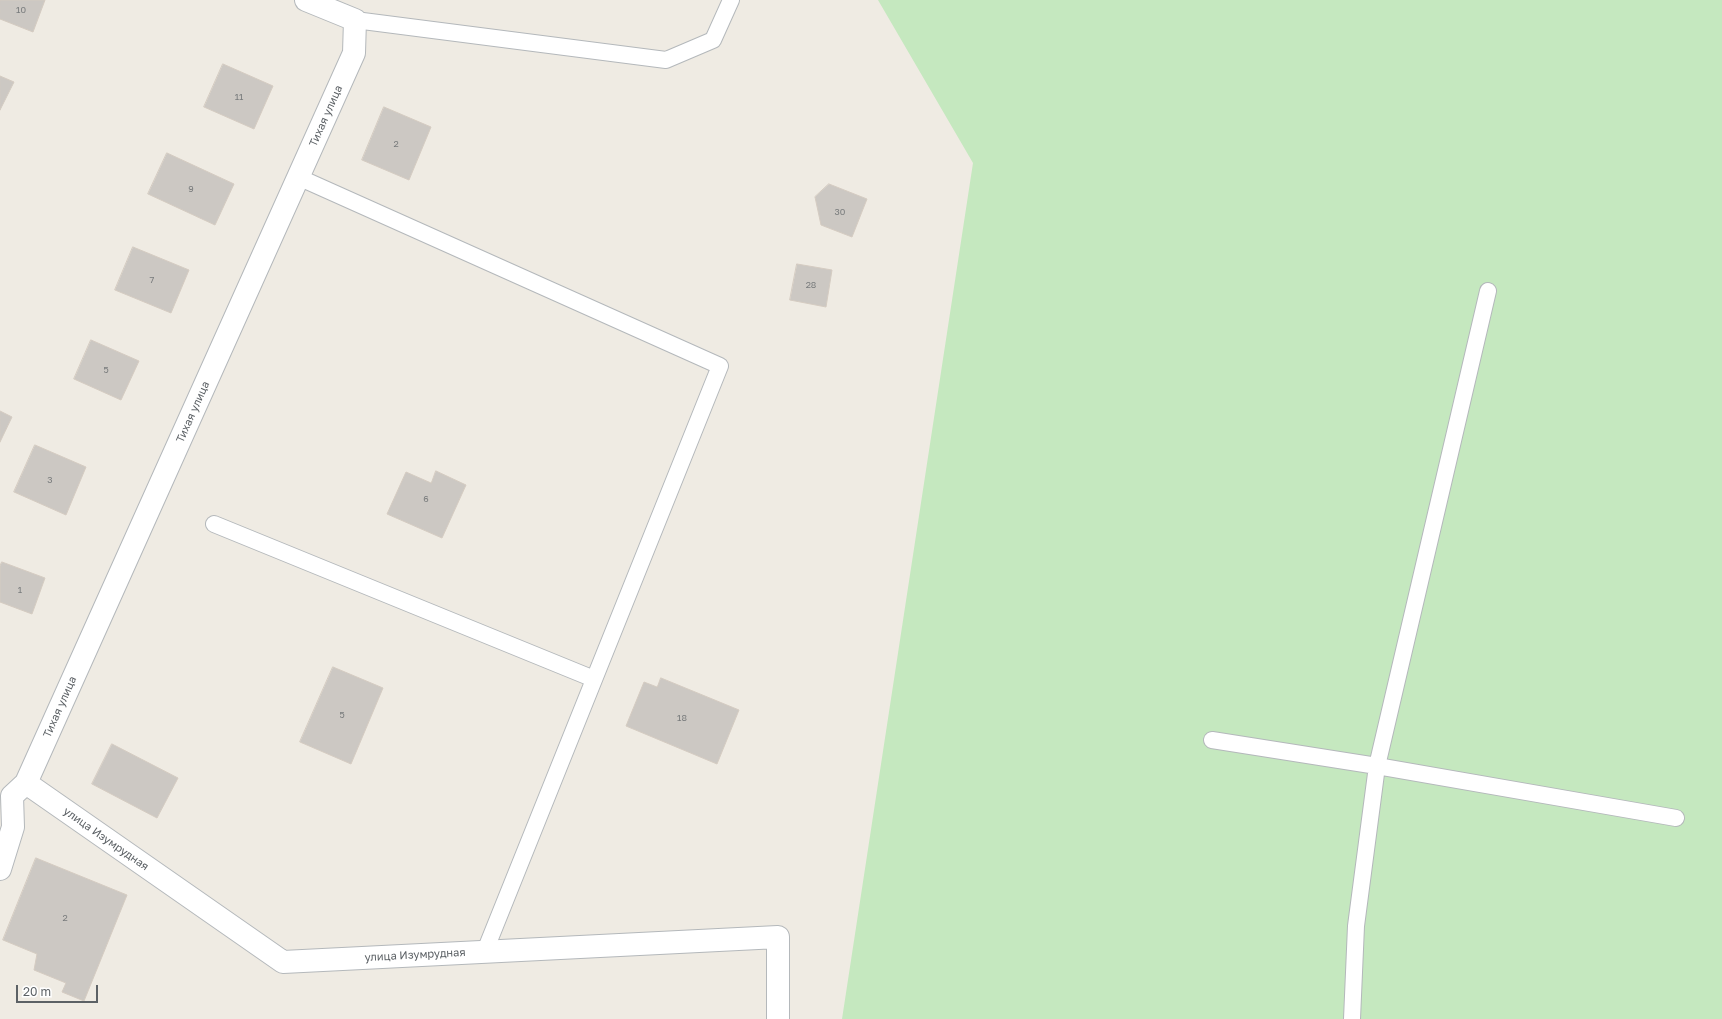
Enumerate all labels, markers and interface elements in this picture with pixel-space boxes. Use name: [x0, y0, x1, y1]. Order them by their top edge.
house number: 10: [16, 5, 26, 15]
street label: Тихая улица: [307, 83, 345, 149]
house number: 11: [235, 92, 243, 102]
house number: 2: [393, 139, 399, 149]
house number: 9: [188, 184, 194, 194]
house number: 30: [835, 207, 845, 217]
house number: 7: [150, 275, 154, 285]
house number: 28: [806, 280, 816, 290]
house number: 5: [103, 365, 109, 375]
street label: Тихая улица: [174, 379, 212, 445]
house number: 3: [47, 475, 53, 485]
house number: 6: [423, 494, 429, 504]
house number: 1: [18, 585, 22, 595]
street label: Тихая улица: [41, 674, 79, 740]
house number: 5: [339, 710, 345, 720]
house number: 18: [677, 713, 687, 723]
street label: улица Изумрудная: [61, 805, 151, 873]
house number: 2: [62, 913, 68, 923]
street label: улица Изумрудная: [364, 946, 466, 964]
scale bar: [18, 977, 100, 1003]
text: 20 m: [23, 984, 51, 999]

